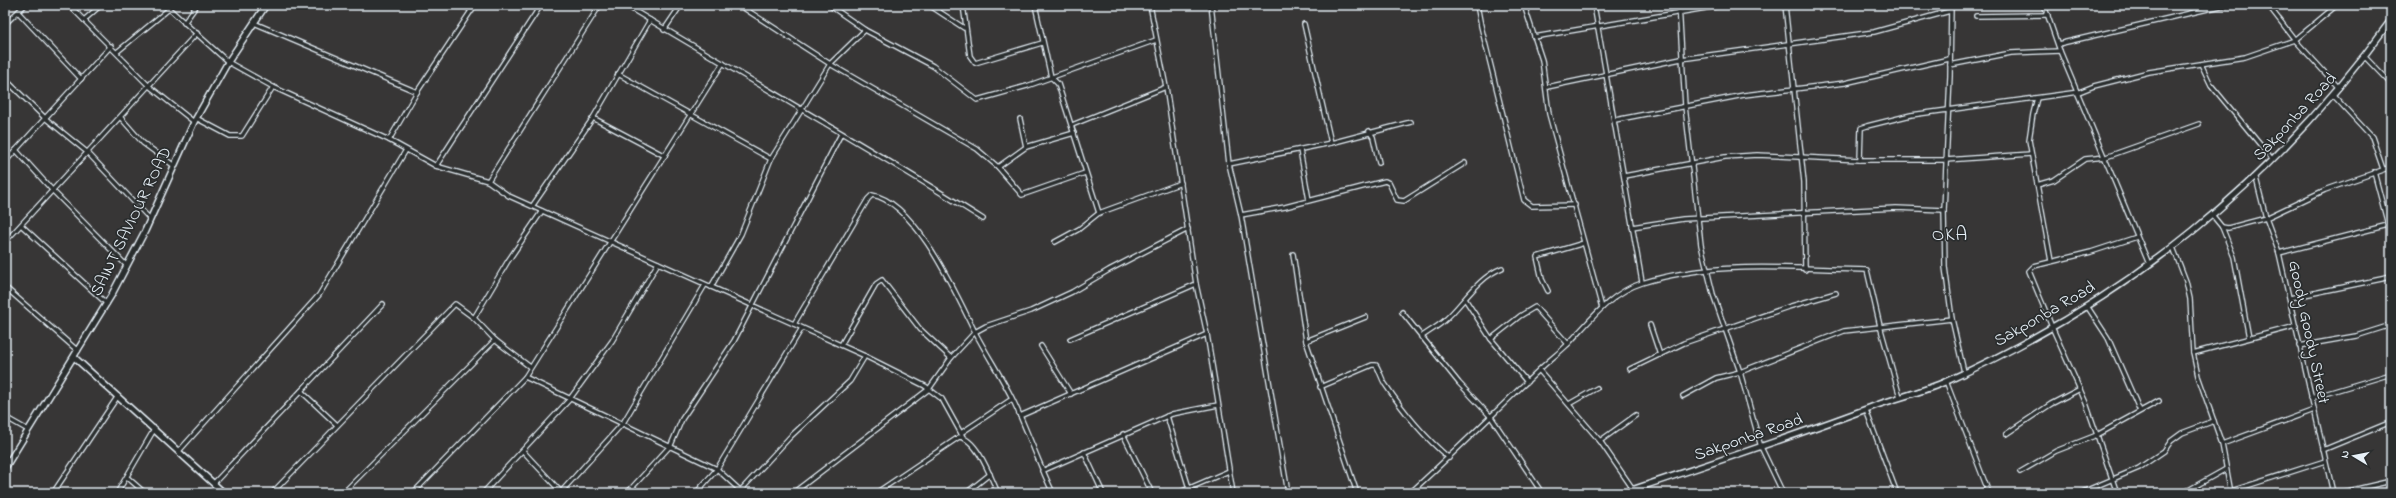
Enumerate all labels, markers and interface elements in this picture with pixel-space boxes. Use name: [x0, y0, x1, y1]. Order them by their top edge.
street label: Sakponba Road: [2247, 67, 2343, 167]
street label: SAINT SAVIOUR ROAD: [84, 143, 178, 301]
district label: OKA: [1932, 222, 1968, 249]
street label: Goody Goody Street: [2280, 258, 2336, 407]
street label: Sakponba Road: [1989, 275, 2100, 353]
street label: Sakponba Road: [1691, 407, 1807, 468]
north arrow: [2334, 436, 2374, 476]
text: N: [2337, 449, 2354, 459]

